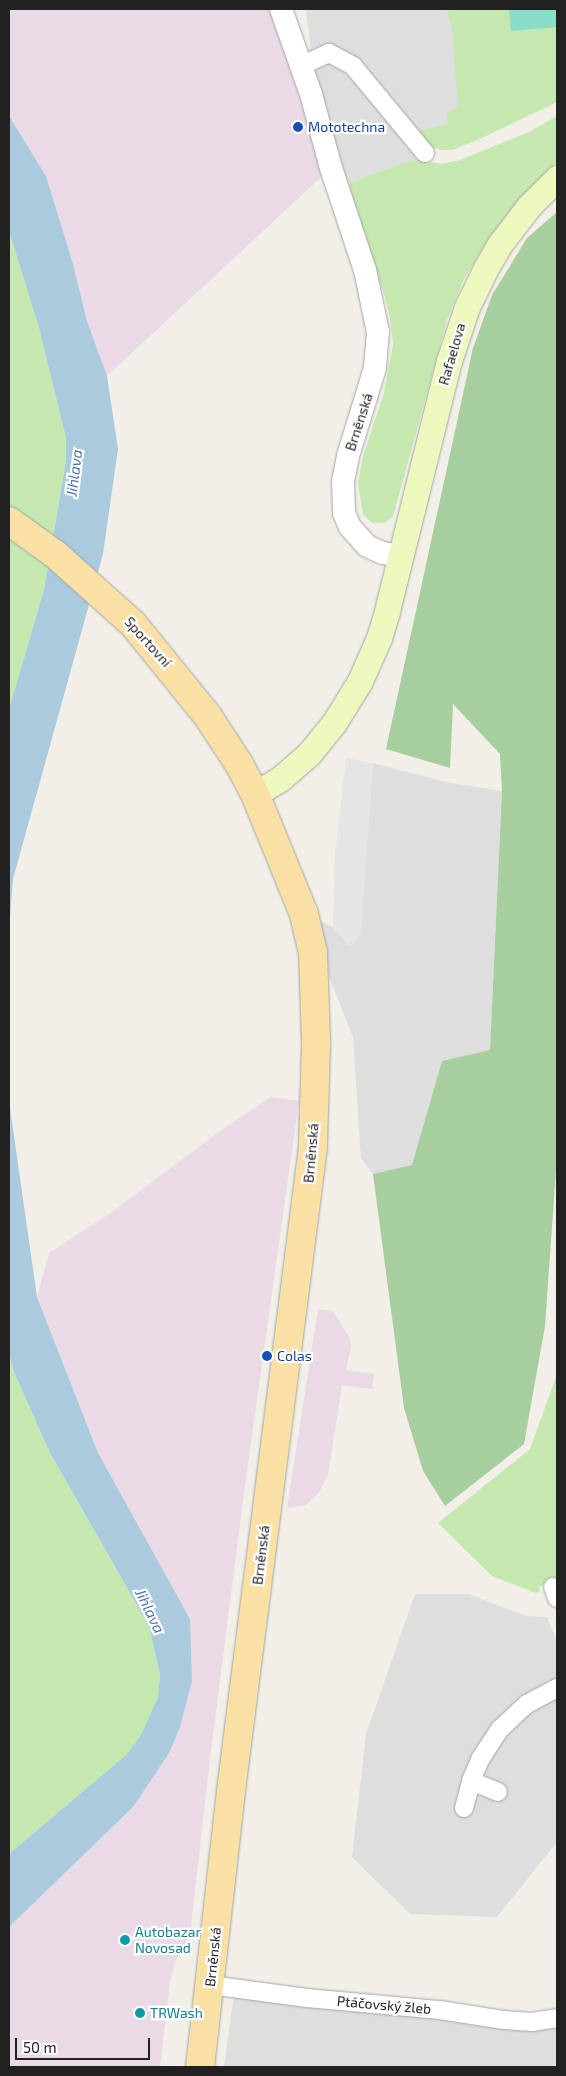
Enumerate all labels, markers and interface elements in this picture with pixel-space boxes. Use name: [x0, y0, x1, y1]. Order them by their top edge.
place label: Mototechna: [308, 119, 385, 135]
marker: Mototechna: [292, 121, 304, 133]
street label: Rafaelova: [435, 321, 469, 387]
street label: Brněnská: [342, 391, 376, 453]
water label: Jihlava: [62, 449, 86, 497]
street label: Sportovní: [121, 613, 175, 671]
street label: Brněnská: [300, 1122, 322, 1184]
place label: Colas: [277, 1348, 312, 1364]
marker: Colas: [261, 1350, 273, 1362]
street label: Brněnská: [249, 1524, 273, 1586]
water label: Jihlava: [132, 1586, 168, 1636]
place label: Autobazar Novosad: [135, 1924, 201, 1956]
street label: Brněnská: [202, 1926, 224, 1988]
marker: Autobazar Novosad: [119, 1934, 131, 1946]
street label: Ptáčovský žleb: [336, 1992, 432, 2018]
place label: TRWash: [150, 2005, 203, 2021]
marker: TRWash: [134, 2007, 146, 2019]
scale bar: [18, 2028, 152, 2060]
text: 50 m: [23, 2038, 57, 2056]

